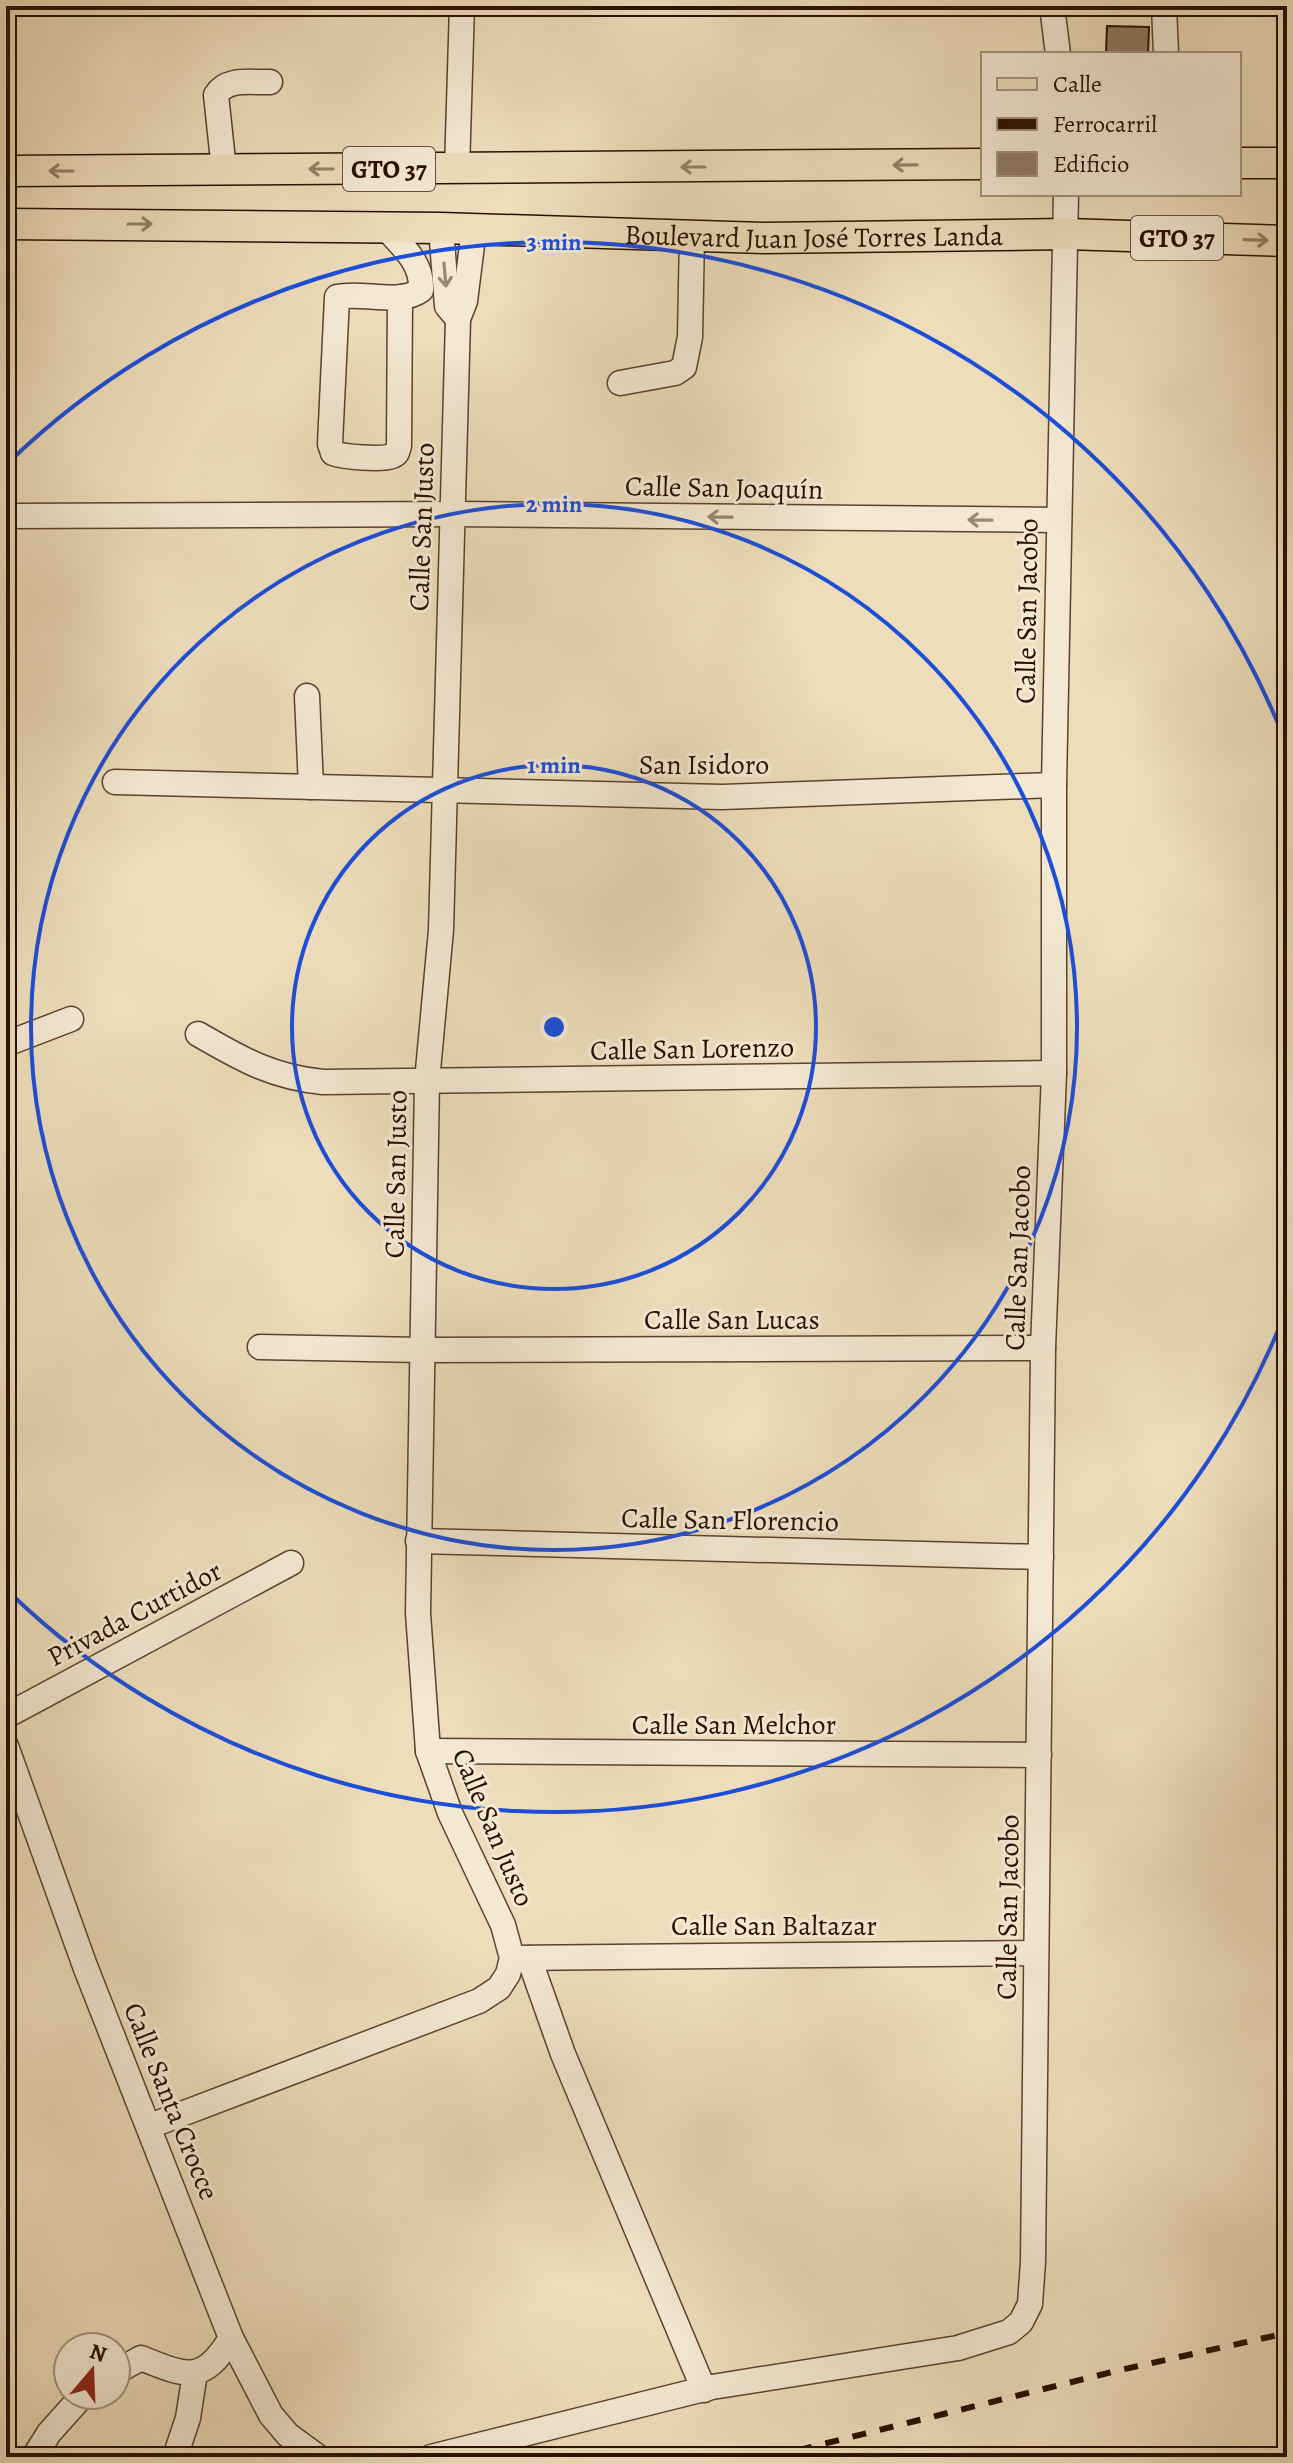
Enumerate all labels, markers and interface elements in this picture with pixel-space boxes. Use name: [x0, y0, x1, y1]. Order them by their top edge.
legend: [981, 52, 1241, 196]
text: Calle: [1053, 68, 1102, 100]
text: Ferrocarril: [1053, 108, 1157, 140]
road number: GTO 37: [343, 147, 435, 191]
text: Edificio: [1053, 148, 1129, 180]
one-way arrow: [892, 157, 919, 173]
one-way arrow: [680, 159, 707, 175]
one-way arrow: [308, 161, 335, 177]
one-way arrow: [48, 163, 75, 179]
one-way arrow: [126, 216, 153, 232]
street label: Boulevard Juan José Torres Landa: [624, 216, 1003, 258]
road number: GTO 37: [1131, 216, 1223, 260]
text: 3 min: [526, 226, 582, 258]
one-way arrow: [1242, 233, 1269, 248]
one-way arrow: [437, 261, 452, 288]
street label: Calle San Justo: [400, 442, 444, 612]
street label: Calle San Joaquín: [624, 467, 824, 509]
text: 2 min: [526, 488, 583, 520]
one-way arrow: [707, 509, 734, 525]
one-way arrow: [967, 512, 994, 528]
street label: Calle San Jacobo: [1006, 518, 1048, 704]
street label: San Isidoro: [639, 746, 769, 784]
text: 1 min: [527, 749, 581, 781]
centre of rings: [540, 1013, 568, 1041]
street label: Calle San Lorenzo: [590, 1028, 794, 1070]
street label: Calle San Justo: [376, 1089, 416, 1259]
street label: Calle San Jacobo: [996, 1165, 1040, 1351]
street label: Calle San Lucas: [644, 1301, 820, 1339]
street label: Calle San Florencio: [621, 1499, 839, 1541]
street label: Privada Curtidor: [40, 1552, 229, 1676]
street label: Calle San Melchor: [632, 1706, 837, 1744]
street label: Calle San Justo: [443, 1742, 543, 1912]
street label: Calle San Jacobo: [987, 1814, 1029, 2000]
street label: Calle San Baltazar: [671, 1907, 877, 1945]
street label: Calle Santa Crocce: [114, 1997, 228, 2206]
north arrow: [52, 2331, 132, 2411]
text: N: [86, 2336, 111, 2370]

